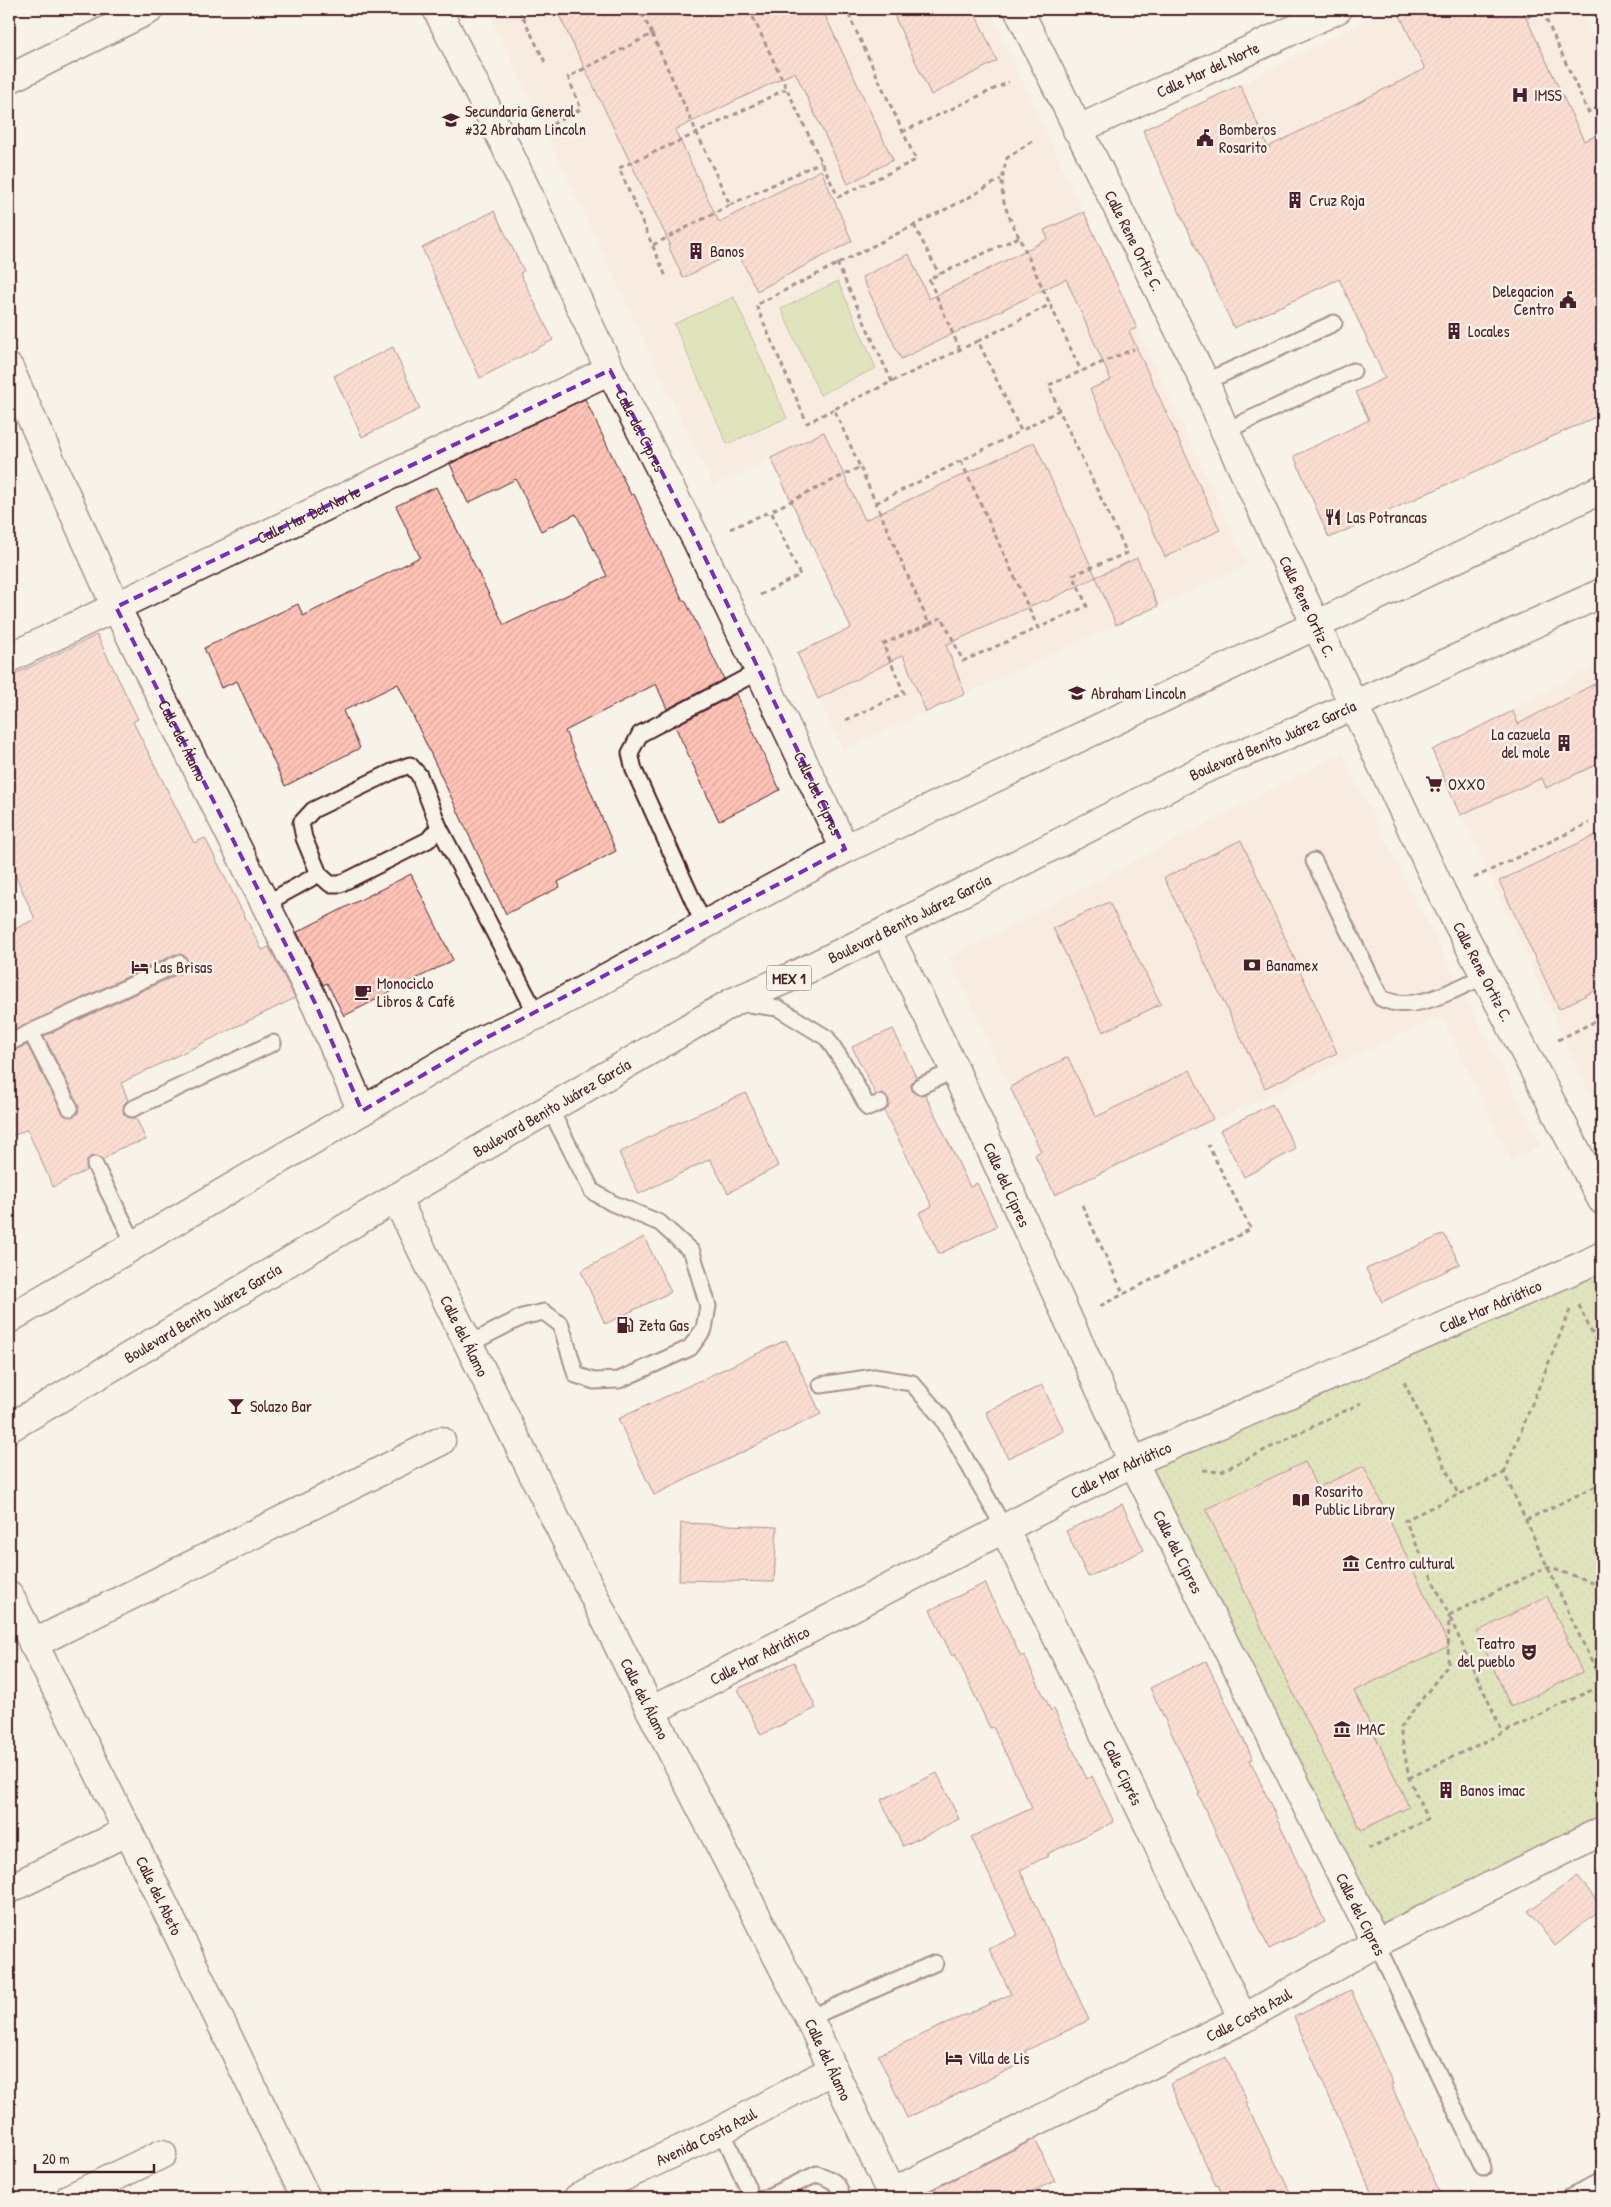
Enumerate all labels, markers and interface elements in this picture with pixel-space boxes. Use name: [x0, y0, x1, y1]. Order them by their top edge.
street label: Calle Mar del Norte: [1153, 36, 1263, 103]
place label: IMSS: [1534, 84, 1563, 106]
hospital icon: IMSS: [1510, 85, 1530, 105]
place label: Secundaria General #32 Abraham Lincoln: [465, 100, 586, 140]
school or university icon: Secundaria General #32 Abraham Lincoln: [441, 110, 461, 130]
place label: Bomberos Rosarito: [1219, 118, 1276, 158]
public building icon: Bomberos Rosarito: [1195, 128, 1215, 148]
street label: Calle Rene Ortiz C.: [1100, 186, 1169, 295]
place label: Cruz Roja: [1309, 189, 1365, 211]
building icon: Cruz Roja: [1285, 190, 1305, 210]
place label: Banos: [710, 240, 744, 262]
building icon: Banos: [686, 241, 706, 261]
place label: Delegacion Centro: [1493, 280, 1555, 320]
public building icon: Delegacion Centro: [1558, 290, 1578, 310]
place label: Locales: [1468, 320, 1510, 342]
building icon: Locales: [1444, 321, 1464, 341]
street label: Calle del Cipres: [610, 385, 671, 476]
street label: Calle Mar Del Norte: [253, 480, 365, 549]
place label: Las Potrancas: [1347, 506, 1427, 528]
restaurant icon: Las Potrancas: [1323, 507, 1343, 527]
street label: Calle Rene Ortiz C.: [1274, 552, 1341, 661]
place label: Abraham Lincoln: [1091, 682, 1186, 704]
school or university icon: Abraham Lincoln: [1067, 683, 1087, 703]
street label: Boulevard Benito Juárez García: [1185, 694, 1359, 786]
street label: Calle del Álamo: [153, 696, 213, 785]
place label: La cazuela del mole: [1491, 723, 1551, 763]
building icon: La cazuela del mole: [1554, 733, 1574, 753]
street label: Calle del Cipres: [789, 748, 848, 839]
place label: OXXO: [1448, 773, 1485, 795]
supermarket icon: OXXO: [1424, 774, 1444, 794]
street label: Boulevard Benito Juárez García: [824, 869, 994, 969]
street label: Calle Rene Ortiz C.: [1448, 918, 1518, 1025]
place label: Banamex: [1266, 954, 1318, 976]
bank icon: Banamex: [1242, 955, 1262, 975]
place label: Las Brisas: [154, 956, 213, 978]
hotel icon: Las Brisas: [130, 957, 150, 977]
road number: MEX 1: [766, 966, 812, 990]
place label: Monociclo Libros & Café: [377, 972, 456, 1012]
cafe icon: Monociclo Libros & Café: [353, 982, 373, 1002]
street label: Boulevard Benito Juárez García: [468, 1053, 634, 1162]
street label: Calle del Cipres: [978, 1139, 1036, 1230]
street label: Boulevard Benito Juárez García: [120, 1258, 285, 1368]
street label: Calle Mar Adriático: [1435, 1274, 1545, 1338]
street label: Calle del Álamo: [435, 1291, 494, 1381]
place label: Zeta Gas: [639, 1314, 689, 1336]
fuel station icon: Zeta Gas: [615, 1315, 635, 1335]
place label: Solazo Bar: [250, 1395, 312, 1417]
bar icon: Solazo Bar: [226, 1396, 246, 1416]
street label: Calle Mar Adriático: [1066, 1436, 1175, 1504]
place label: Rosarito Public Library: [1315, 1480, 1395, 1520]
library icon: Rosarito Public Library: [1291, 1490, 1311, 1510]
street label: Calle del Cipres: [1148, 1506, 1208, 1597]
place label: Centro cultural: [1365, 1552, 1455, 1574]
museum icon: Centro cultural: [1341, 1553, 1361, 1573]
street label: Calle Mar Adriático: [706, 1620, 814, 1690]
place label: Teatro del pueblo: [1458, 1632, 1516, 1672]
theatre icon: Teatro del pueblo: [1519, 1642, 1539, 1662]
street label: Calle del Álamo: [615, 1654, 675, 1743]
place label: IMAC: [1356, 1718, 1386, 1740]
museum icon: IMAC: [1332, 1719, 1352, 1739]
street label: Calle Ciprés: [1098, 1736, 1148, 1809]
place label: Banos imac: [1460, 1779, 1526, 1801]
building icon: Banos imac: [1436, 1780, 1456, 1800]
street label: Calle del Abeto: [131, 1852, 188, 1939]
street label: Calle del Cipres: [1331, 1869, 1391, 1959]
street label: Calle Costa Azul: [1202, 1982, 1296, 2047]
street label: Calle del Álamo: [800, 2015, 857, 2105]
place label: Villa de Lis: [968, 2047, 1029, 2069]
hotel icon: Villa de Lis: [944, 2048, 964, 2068]
street label: Avenida Costa Azul: [652, 2102, 761, 2171]
scale bar: [35, 2142, 154, 2174]
text: 20 m: [42, 2148, 69, 2169]

